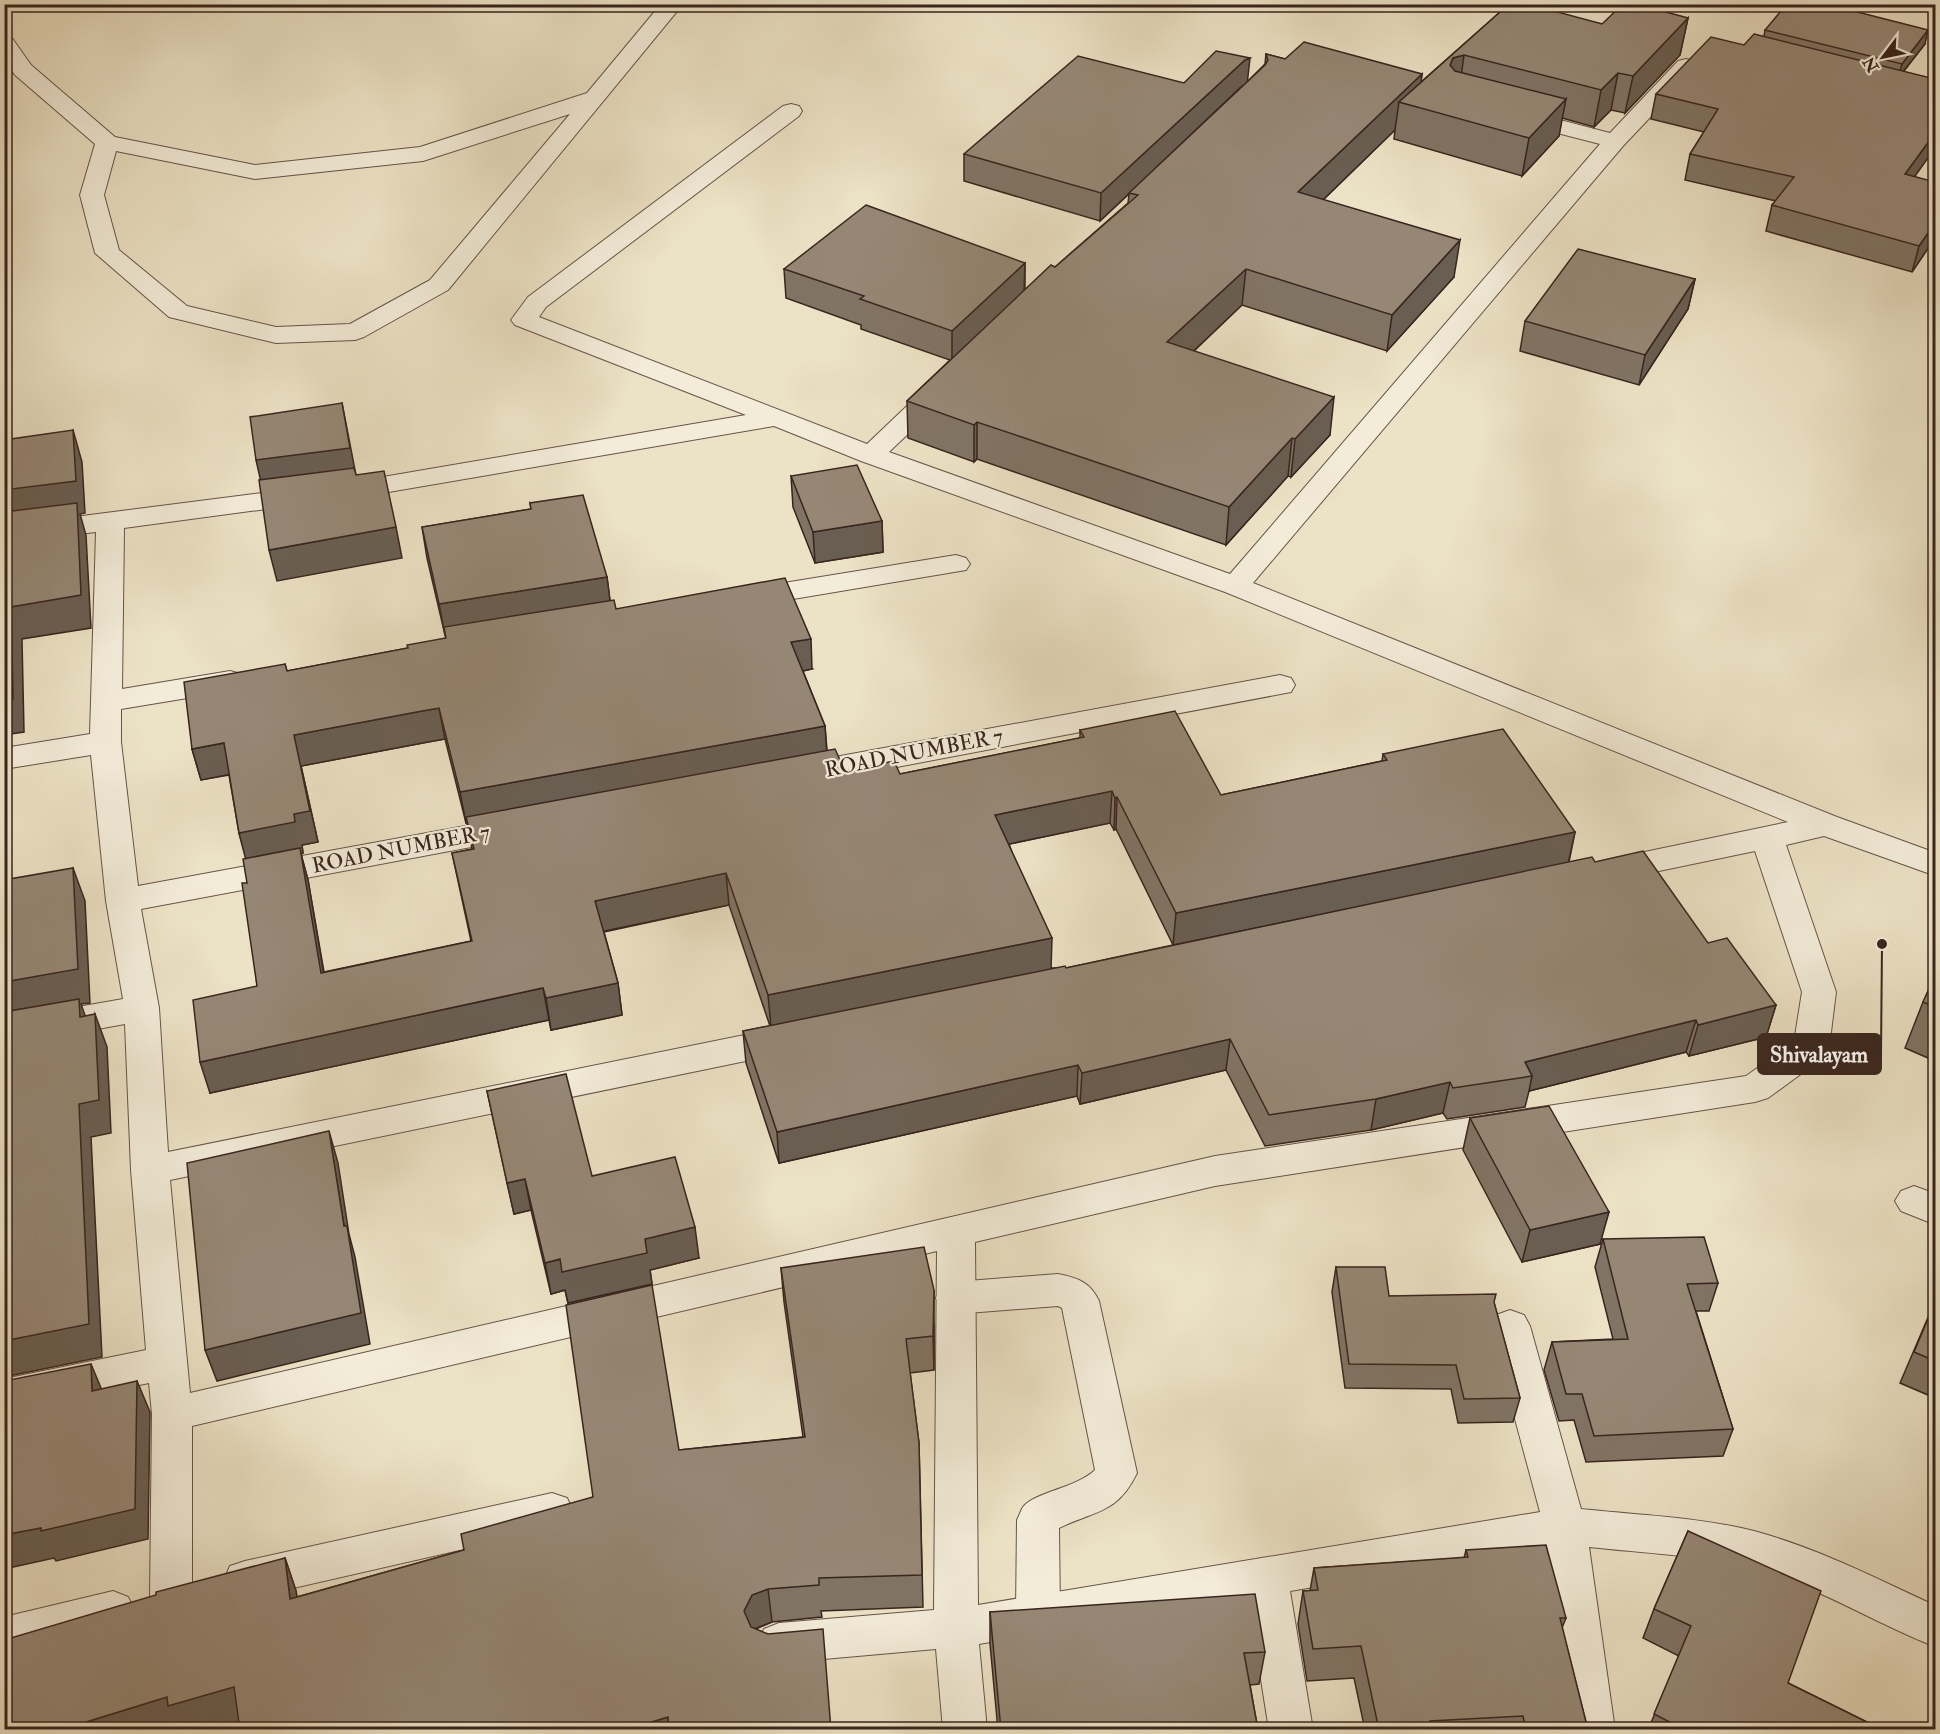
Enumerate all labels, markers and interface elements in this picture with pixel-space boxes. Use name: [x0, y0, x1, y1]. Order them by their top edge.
north arrow: [1853, 27, 1913, 87]
text: N: [1858, 52, 1884, 77]
street label: ROAD NUMBER 7: [823, 722, 1006, 784]
street label: ROAD NUMBER 7: [310, 818, 493, 880]
callout: Shivalayam: [1758, 1034, 1881, 1074]
text: Shivalayam: [1770, 1041, 1869, 1070]

